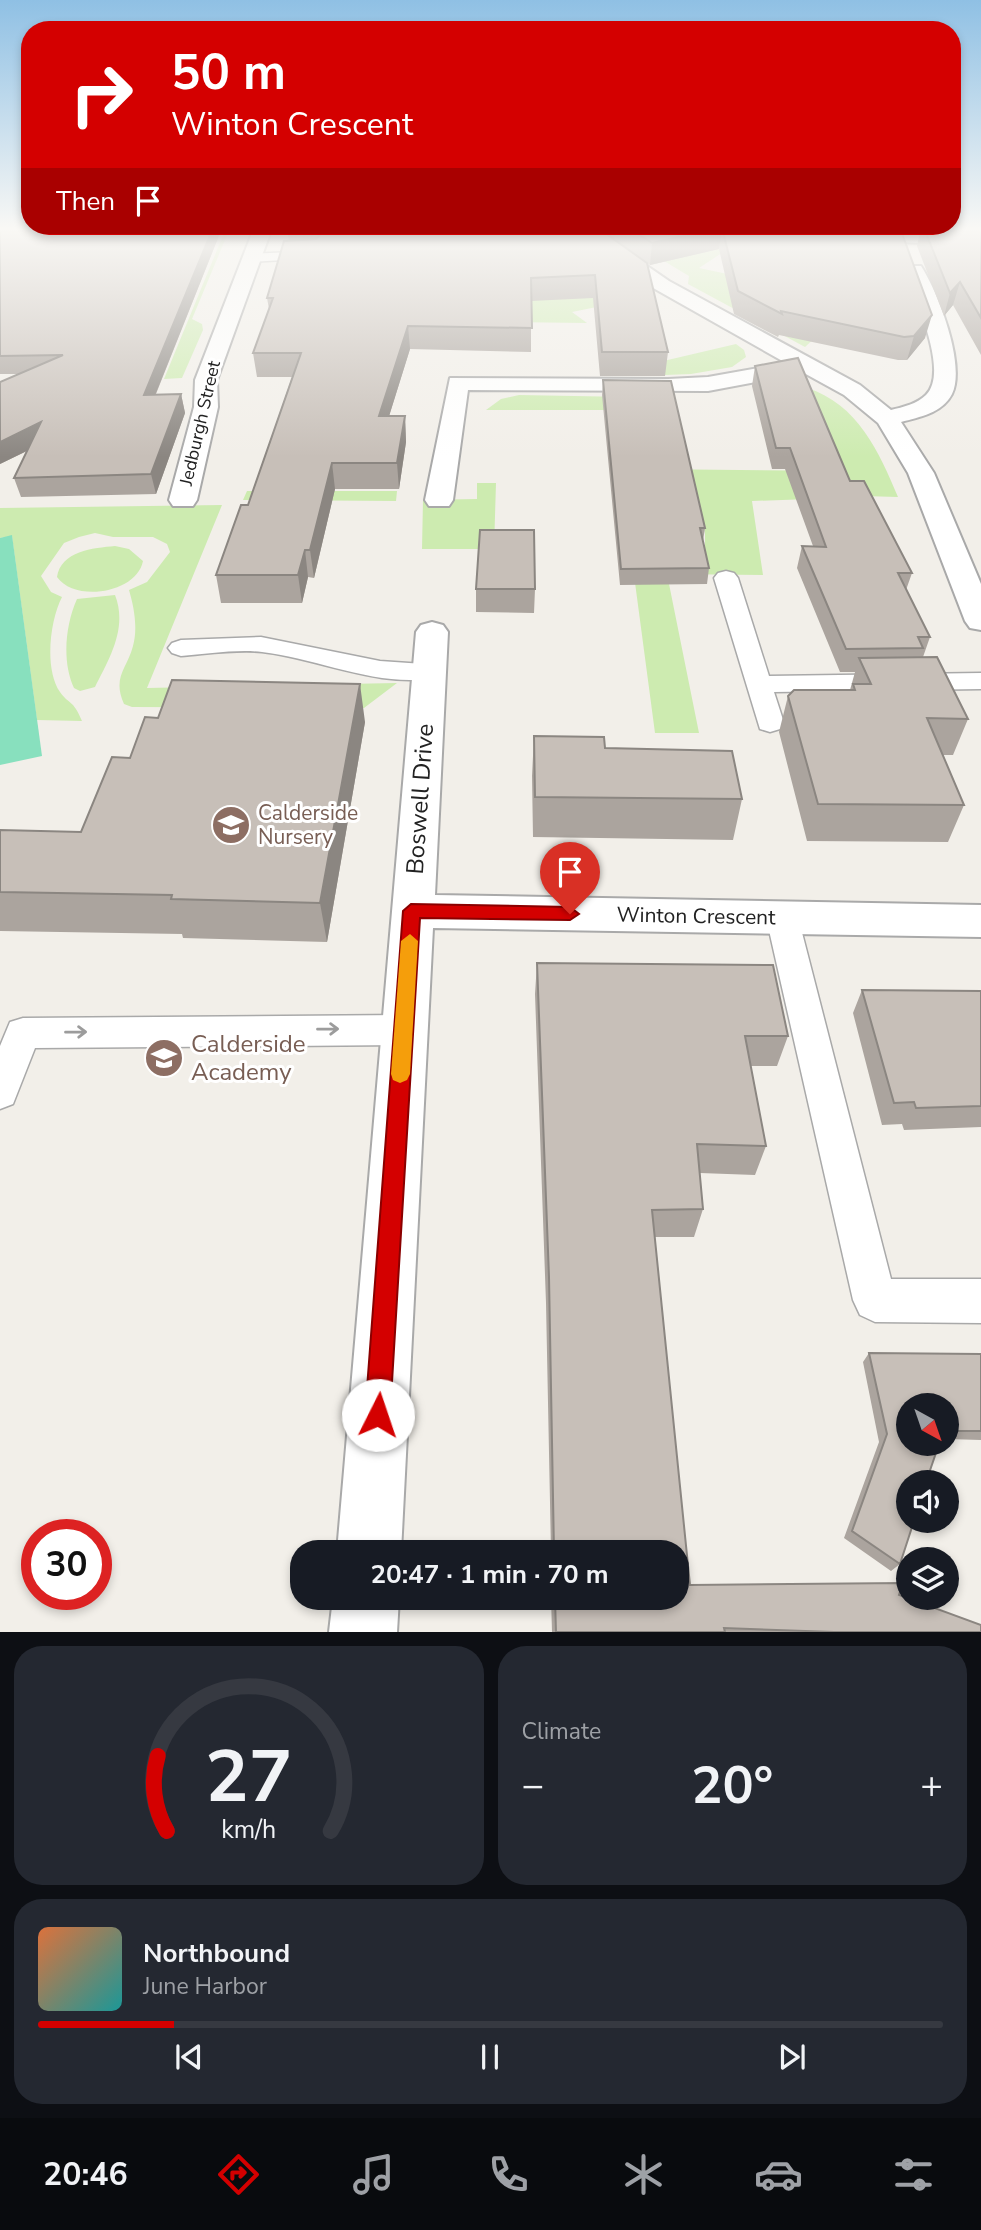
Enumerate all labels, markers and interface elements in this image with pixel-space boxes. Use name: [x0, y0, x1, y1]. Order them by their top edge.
text: 50 m: [171, 39, 286, 106]
icon: right: [56, 49, 147, 140]
text: Winton Crescent: [171, 103, 413, 146]
icon: arrive: [129, 182, 167, 220]
text: Then: [56, 184, 115, 219]
street label: Jedburgh Street: [174, 358, 226, 489]
street label: Boswell Drive: [399, 723, 441, 875]
place label: Calderside Nursery: [258, 799, 358, 851]
school or university icon: Calderside Nursery: [210, 804, 252, 846]
pin: [540, 842, 600, 914]
icon: arrive: [551, 853, 589, 891]
street label: Winton Crescent: [616, 901, 776, 931]
one-way arrow: [316, 1022, 339, 1036]
one-way arrow: [65, 1025, 88, 1039]
place label: Calderside Academy: [191, 1028, 306, 1088]
school or university icon: Calderside Academy: [143, 1037, 185, 1079]
position arrow: [341, 1378, 415, 1452]
north arrow: [896, 1393, 959, 1456]
map controls: [896, 1393, 959, 1610]
button: sound: [896, 1470, 959, 1533]
speed limit sign: 30: [21, 1519, 112, 1610]
button: layers: [896, 1547, 959, 1610]
text: 20:47 · 1 min · 70 m: [370, 1557, 609, 1592]
text: Climate: [522, 1716, 601, 1747]
text: 27: [205, 1728, 292, 1828]
text: 20°: [691, 1750, 773, 1821]
text: −: [522, 1760, 544, 1811]
text: +: [920, 1760, 943, 1811]
text: km/h: [221, 1813, 276, 1847]
text: Northbound: [143, 1936, 290, 1971]
text: June Harbor: [143, 1971, 267, 2002]
icon: previous: [170, 2038, 208, 2076]
icon: pause: [471, 2038, 509, 2076]
icon: next: [773, 2038, 811, 2076]
icon: directions: [214, 2150, 263, 2199]
icon: music: [349, 2150, 398, 2199]
icon: phone: [484, 2150, 533, 2199]
icon: climate: [619, 2150, 668, 2199]
icon: car: [754, 2150, 803, 2199]
icon: filters: [889, 2150, 938, 2199]
text: 20:46: [43, 2153, 128, 2196]

